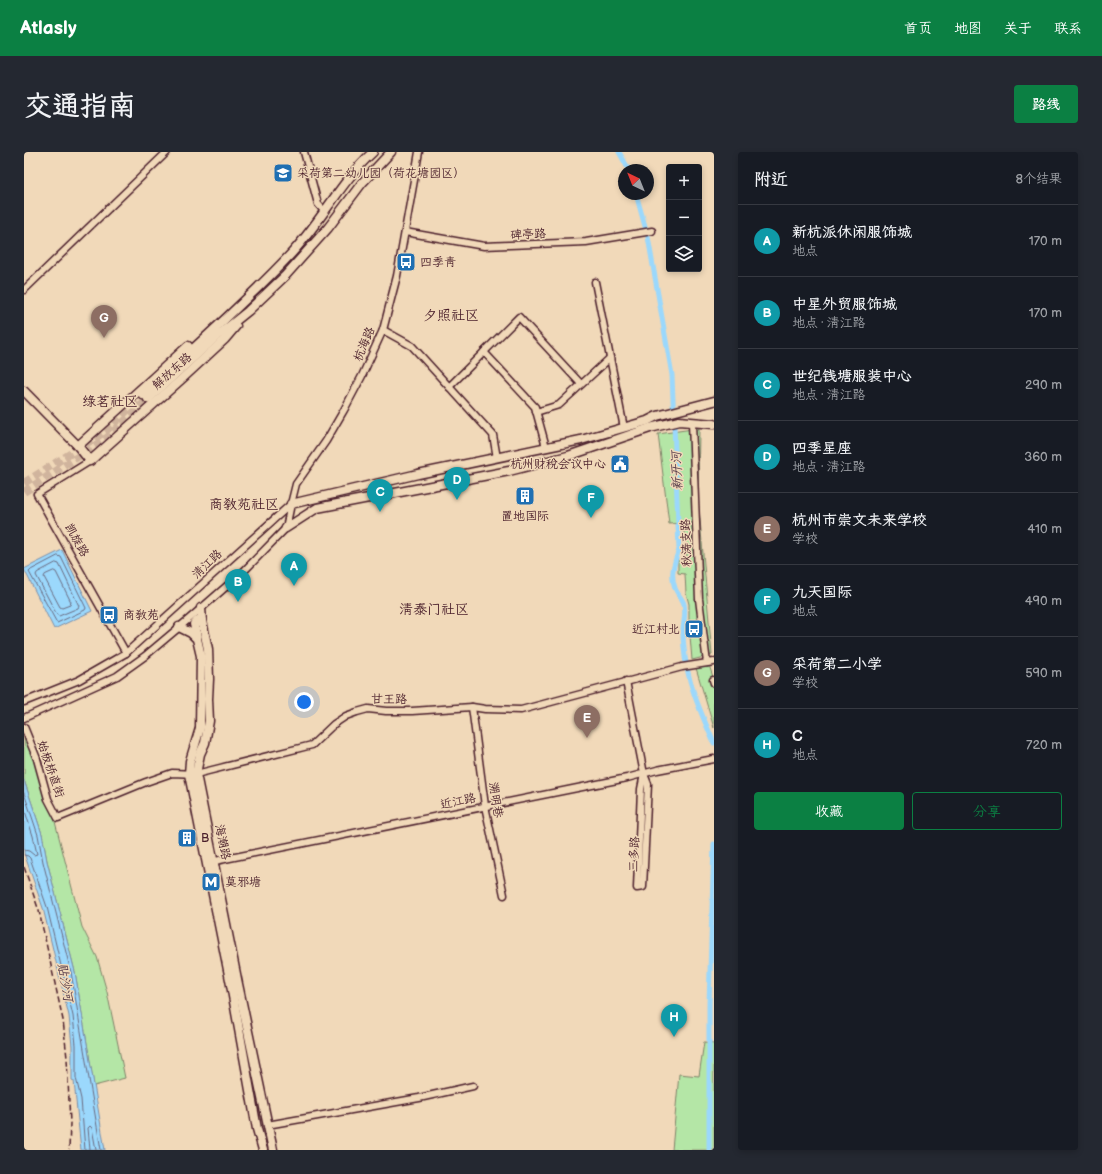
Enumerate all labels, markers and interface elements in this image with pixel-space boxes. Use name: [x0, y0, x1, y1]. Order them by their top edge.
text: Atlasly: [20, 17, 77, 40]
text: 首页: [904, 20, 932, 37]
text: 地图: [954, 20, 982, 37]
text: 关于: [1004, 20, 1032, 37]
text: 联系: [1054, 20, 1082, 37]
button: 路线: [1014, 85, 1078, 123]
text: 交通指南: [24, 90, 136, 123]
school or university icon: 采荷第二幼儿园（荷花塘园区）: [272, 162, 294, 184]
north arrow: [618, 164, 654, 200]
map controls: [666, 164, 702, 272]
button: +: [666, 164, 702, 200]
place label: 采荷第二幼儿园（荷花塘园区）: [297, 166, 465, 181]
text: 附近: [754, 170, 788, 190]
text: 8个结果: [1015, 171, 1062, 187]
button: −: [666, 200, 702, 236]
text: 新杭派休闲服饰城: [792, 223, 912, 242]
street label: 碑亭路: [510, 226, 546, 243]
text: A: [763, 233, 771, 249]
text: 170 m: [1029, 233, 1062, 249]
button: layers: [666, 236, 702, 272]
text: 地点: [792, 243, 818, 259]
bus stop icon: 四季青: [395, 251, 417, 273]
place label: 四季青: [420, 255, 456, 270]
text: 中星外贸服饰城: [792, 295, 897, 314]
pin: G: [91, 305, 117, 338]
text: B: [762, 305, 772, 321]
text: 170 m: [1029, 305, 1062, 321]
district label: 夕照社区: [423, 307, 479, 324]
text: 地点 · 清江路: [792, 315, 865, 331]
street label: 杭海路: [351, 325, 378, 364]
street label: 解放东路: [149, 350, 195, 393]
text: 世纪钱塘服装中心: [792, 367, 912, 386]
text: C: [762, 377, 772, 393]
text: 290 m: [1025, 377, 1062, 393]
text: 地点 · 清江路: [792, 387, 865, 403]
district label: 绿茗社区: [82, 393, 138, 410]
text: 四季星座: [792, 439, 852, 458]
water label: 新开河: [668, 449, 686, 491]
text: D: [762, 449, 772, 465]
text: 360 m: [1024, 449, 1062, 465]
public building icon: 杭州财税会议中心: [609, 453, 631, 475]
place label: 杭州财税会议中心: [510, 457, 606, 472]
text: 地点 · 清江路: [792, 459, 865, 475]
pin: D: [444, 467, 470, 500]
pin: C: [367, 479, 393, 512]
building icon: 置地国际: [514, 485, 536, 507]
pin: F: [578, 485, 604, 518]
district label: 商教苑社区: [209, 496, 279, 513]
place label: 置地国际: [501, 509, 549, 524]
text: 杭州市崇文未来学校: [792, 511, 927, 530]
street label: 秋涛支路: [678, 519, 695, 567]
street label: 凯旋路: [61, 521, 92, 560]
text: E: [763, 521, 771, 537]
text: 410 m: [1027, 521, 1062, 537]
text: 学校: [792, 531, 818, 547]
street label: 清江路: [189, 547, 226, 582]
pin: A: [281, 553, 307, 586]
pin: B: [225, 569, 251, 602]
text: 九天国际: [792, 583, 852, 602]
text: F: [763, 593, 771, 609]
text: 490 m: [1025, 593, 1062, 609]
district label: 清泰门社区: [399, 601, 469, 618]
text: 地点: [792, 603, 818, 619]
bus stop icon: 商教苑: [98, 604, 120, 626]
place label: 商教苑: [123, 608, 159, 623]
bus stop icon: 近江村北: [683, 618, 705, 640]
place label: 近江村北: [632, 622, 680, 637]
text: 采荷第二小学: [792, 655, 882, 674]
text: G: [762, 665, 772, 681]
text: 590 m: [1025, 665, 1062, 681]
text: 学校: [792, 675, 818, 691]
your location: [294, 692, 314, 712]
street label: 甘王路: [371, 692, 407, 707]
pin: E: [574, 705, 600, 738]
text: C: [792, 727, 803, 746]
text: H: [762, 737, 772, 753]
text: 720 m: [1026, 737, 1062, 753]
street label: 始板桥直街: [34, 738, 67, 800]
text: 地点: [792, 747, 818, 763]
street label: 溯明巷: [485, 781, 506, 819]
street label: 近江路: [439, 790, 477, 813]
button: 收藏: [754, 792, 904, 830]
button: 分享: [912, 792, 1062, 830]
street label: 海潮路: [211, 823, 234, 861]
building icon: B: [176, 827, 198, 849]
place label: B: [201, 831, 209, 846]
street label: 三多路: [626, 836, 643, 872]
metro station icon: 莫邪塘: [200, 871, 222, 893]
place label: 莫邪塘: [225, 875, 261, 890]
water label: 贴沙河: [54, 962, 77, 1005]
pin: H: [661, 1004, 687, 1037]

